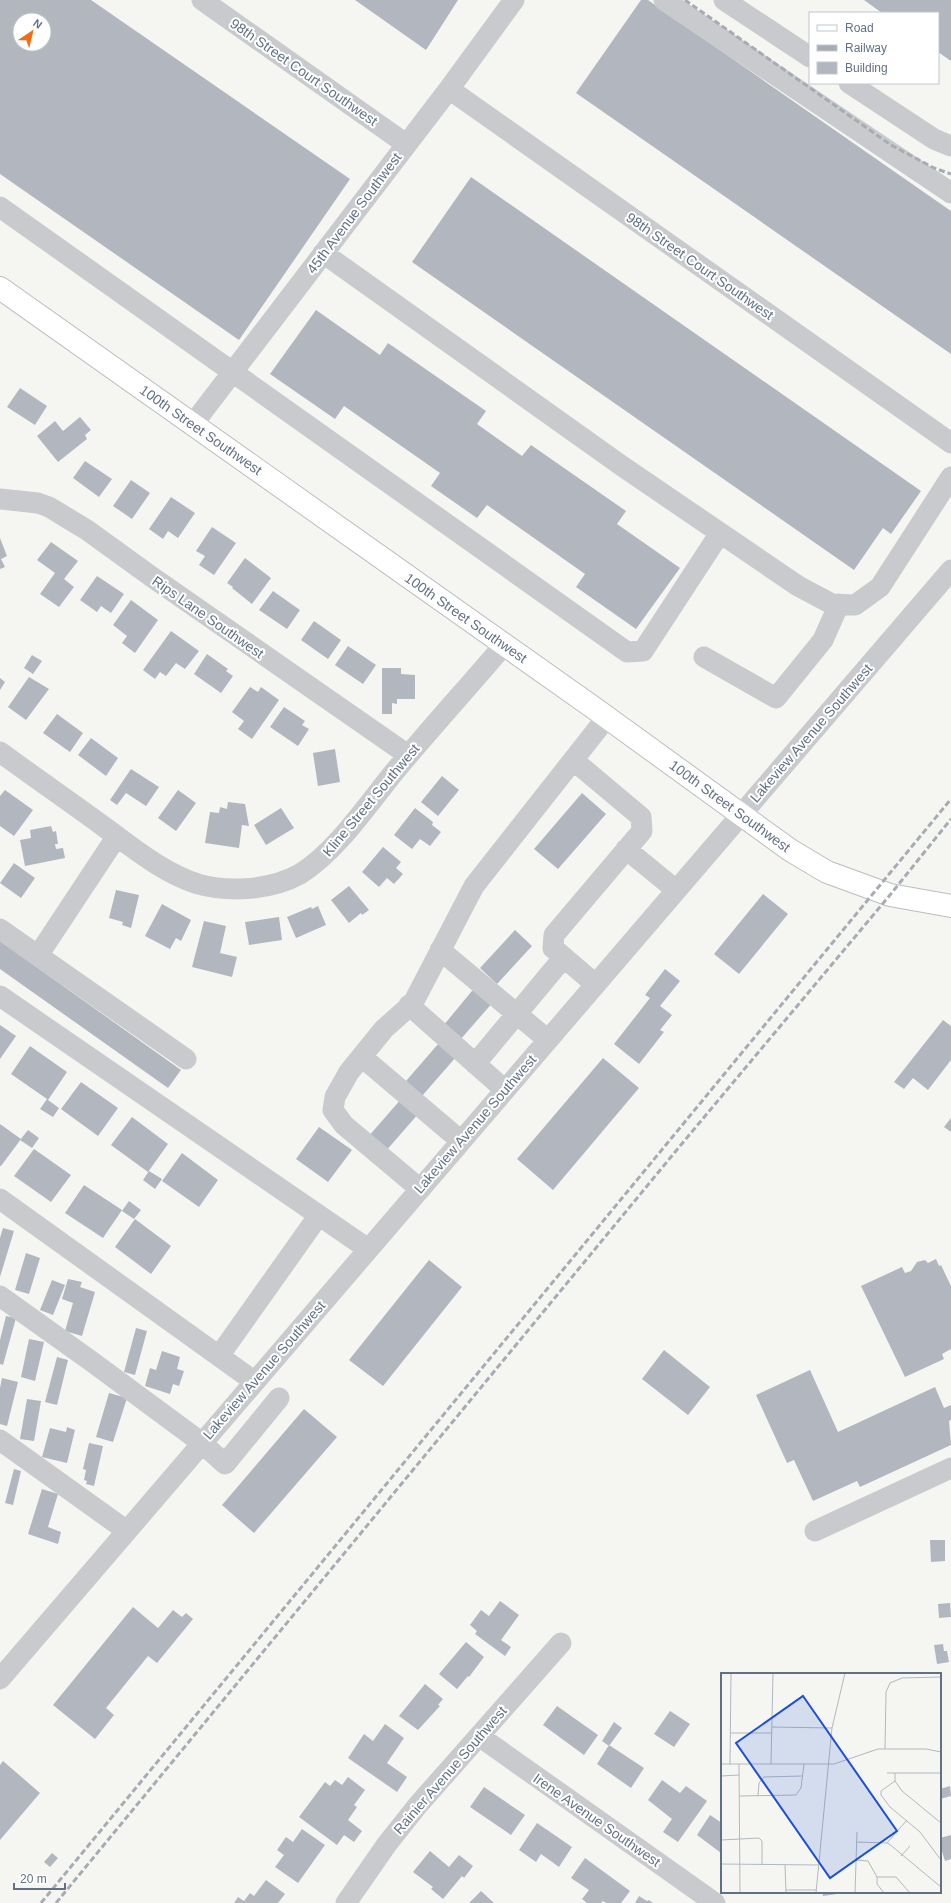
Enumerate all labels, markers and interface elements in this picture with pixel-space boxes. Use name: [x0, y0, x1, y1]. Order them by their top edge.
north arrow: [12, 12, 52, 52]
legend: [809, 12, 939, 84]
street label: 98th Street Court Southwest: [227, 15, 381, 129]
text: N: [31, 17, 44, 31]
text: Road: [845, 21, 874, 35]
text: Railway: [845, 41, 887, 55]
text: Building: [845, 61, 888, 75]
street label: 45th Avenue Southwest: [303, 149, 405, 276]
street label: 98th Street Court Southwest: [623, 209, 777, 323]
street label: 100th Street Southwest: [137, 382, 265, 478]
street label: 100th Street Southwest: [402, 570, 530, 666]
street label: Rips Lane Southwest: [149, 573, 267, 662]
street label: Lakeview Avenue Southwest: [747, 661, 875, 805]
street label: Kline Street Southwest: [319, 741, 423, 859]
street label: 100th Street Southwest: [666, 757, 794, 855]
street label: Lakeview Avenue Southwest: [411, 1052, 539, 1196]
street label: Lakeview Avenue Southwest: [200, 1298, 328, 1442]
inset map: [721, 1673, 941, 1893]
street label: Rainier Avenue Southwest: [390, 1703, 510, 1837]
street label: Irene Avenue Southwest: [530, 1770, 664, 1870]
scale bar: [14, 1865, 65, 1891]
text: 20 m: [20, 1872, 47, 1886]

